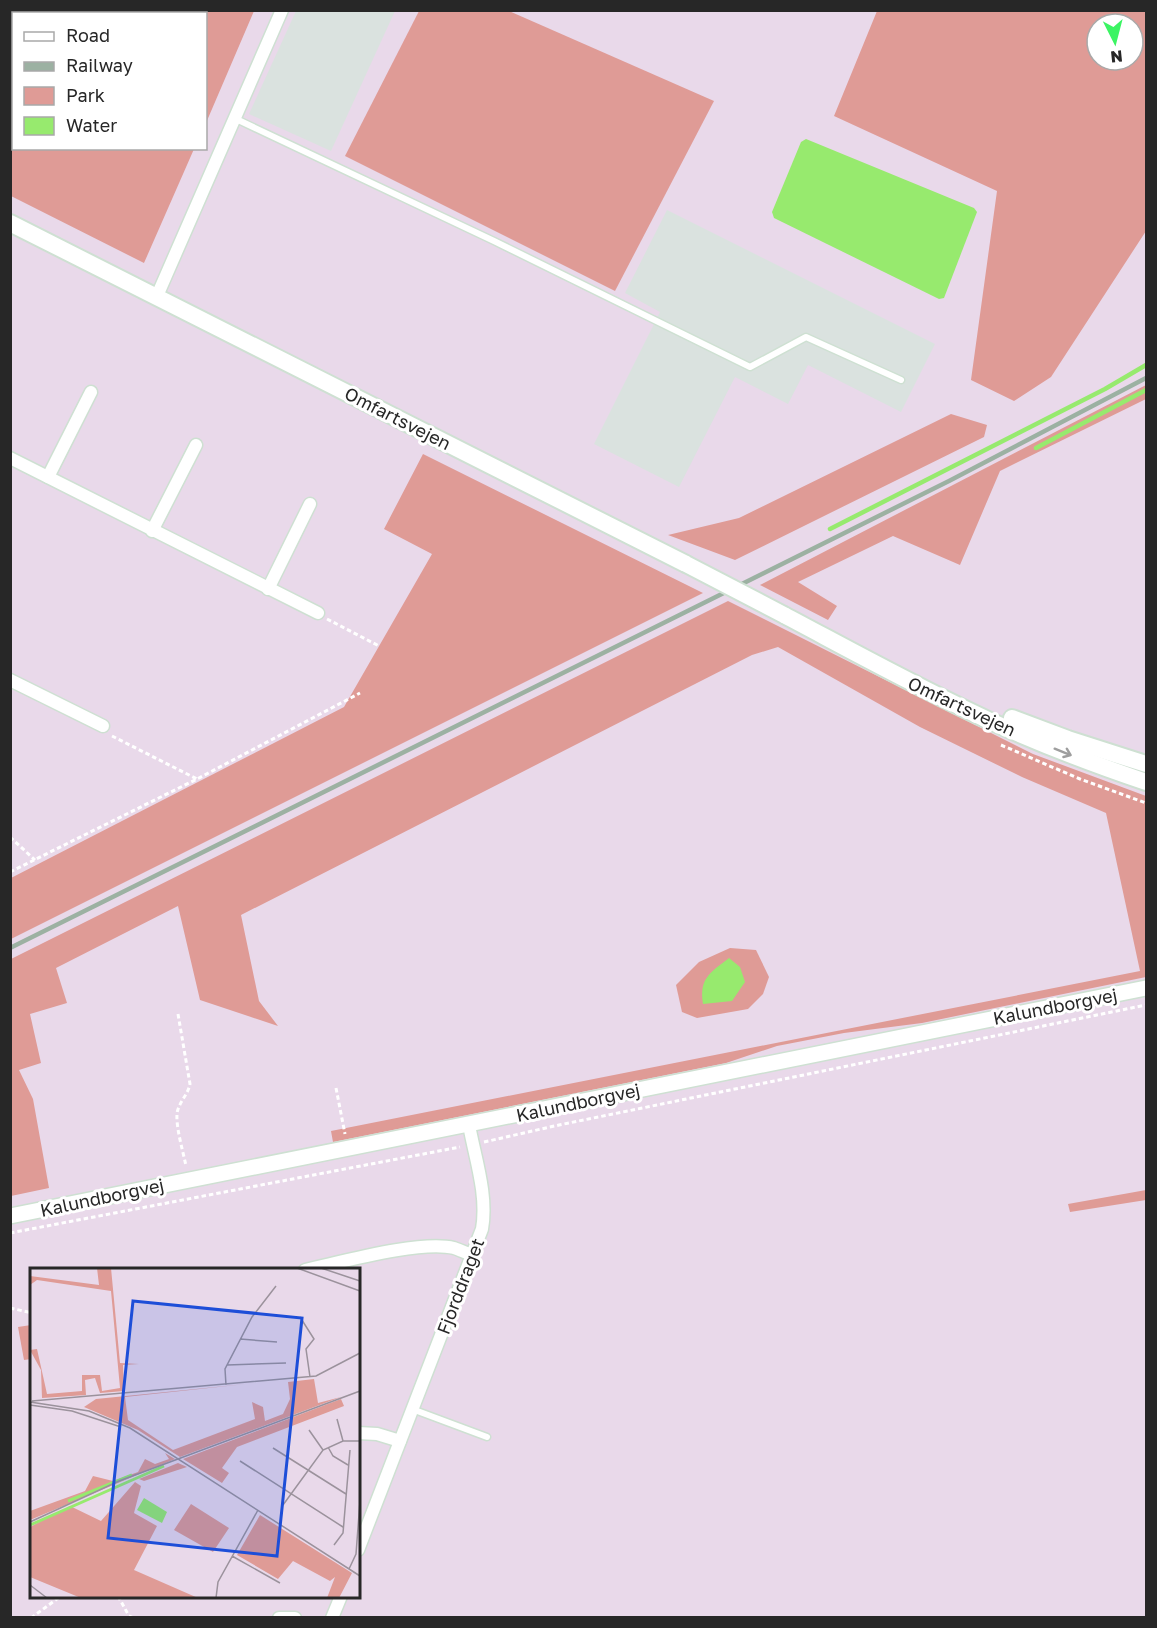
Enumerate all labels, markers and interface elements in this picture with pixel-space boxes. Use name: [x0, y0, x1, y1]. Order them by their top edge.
legend: [12, 12, 207, 150]
north arrow: [1085, 12, 1145, 72]
text: Road: [66, 24, 110, 46]
text: N: [1109, 46, 1124, 67]
text: Railway: [66, 54, 133, 76]
text: Park: [66, 84, 105, 106]
text: Water: [66, 114, 117, 136]
street label: Omfartsvejen: [341, 382, 455, 454]
street label: Omfartsvejen: [905, 671, 1019, 741]
one-way arrow: [1053, 747, 1072, 758]
street label: Kalundborgvej: [991, 983, 1119, 1029]
street label: Kalundborgvej: [514, 1078, 642, 1126]
street label: Kalundborgvej: [38, 1173, 166, 1221]
street label: Fjorddraget: [432, 1235, 488, 1337]
inset map: [30, 1268, 360, 1598]

